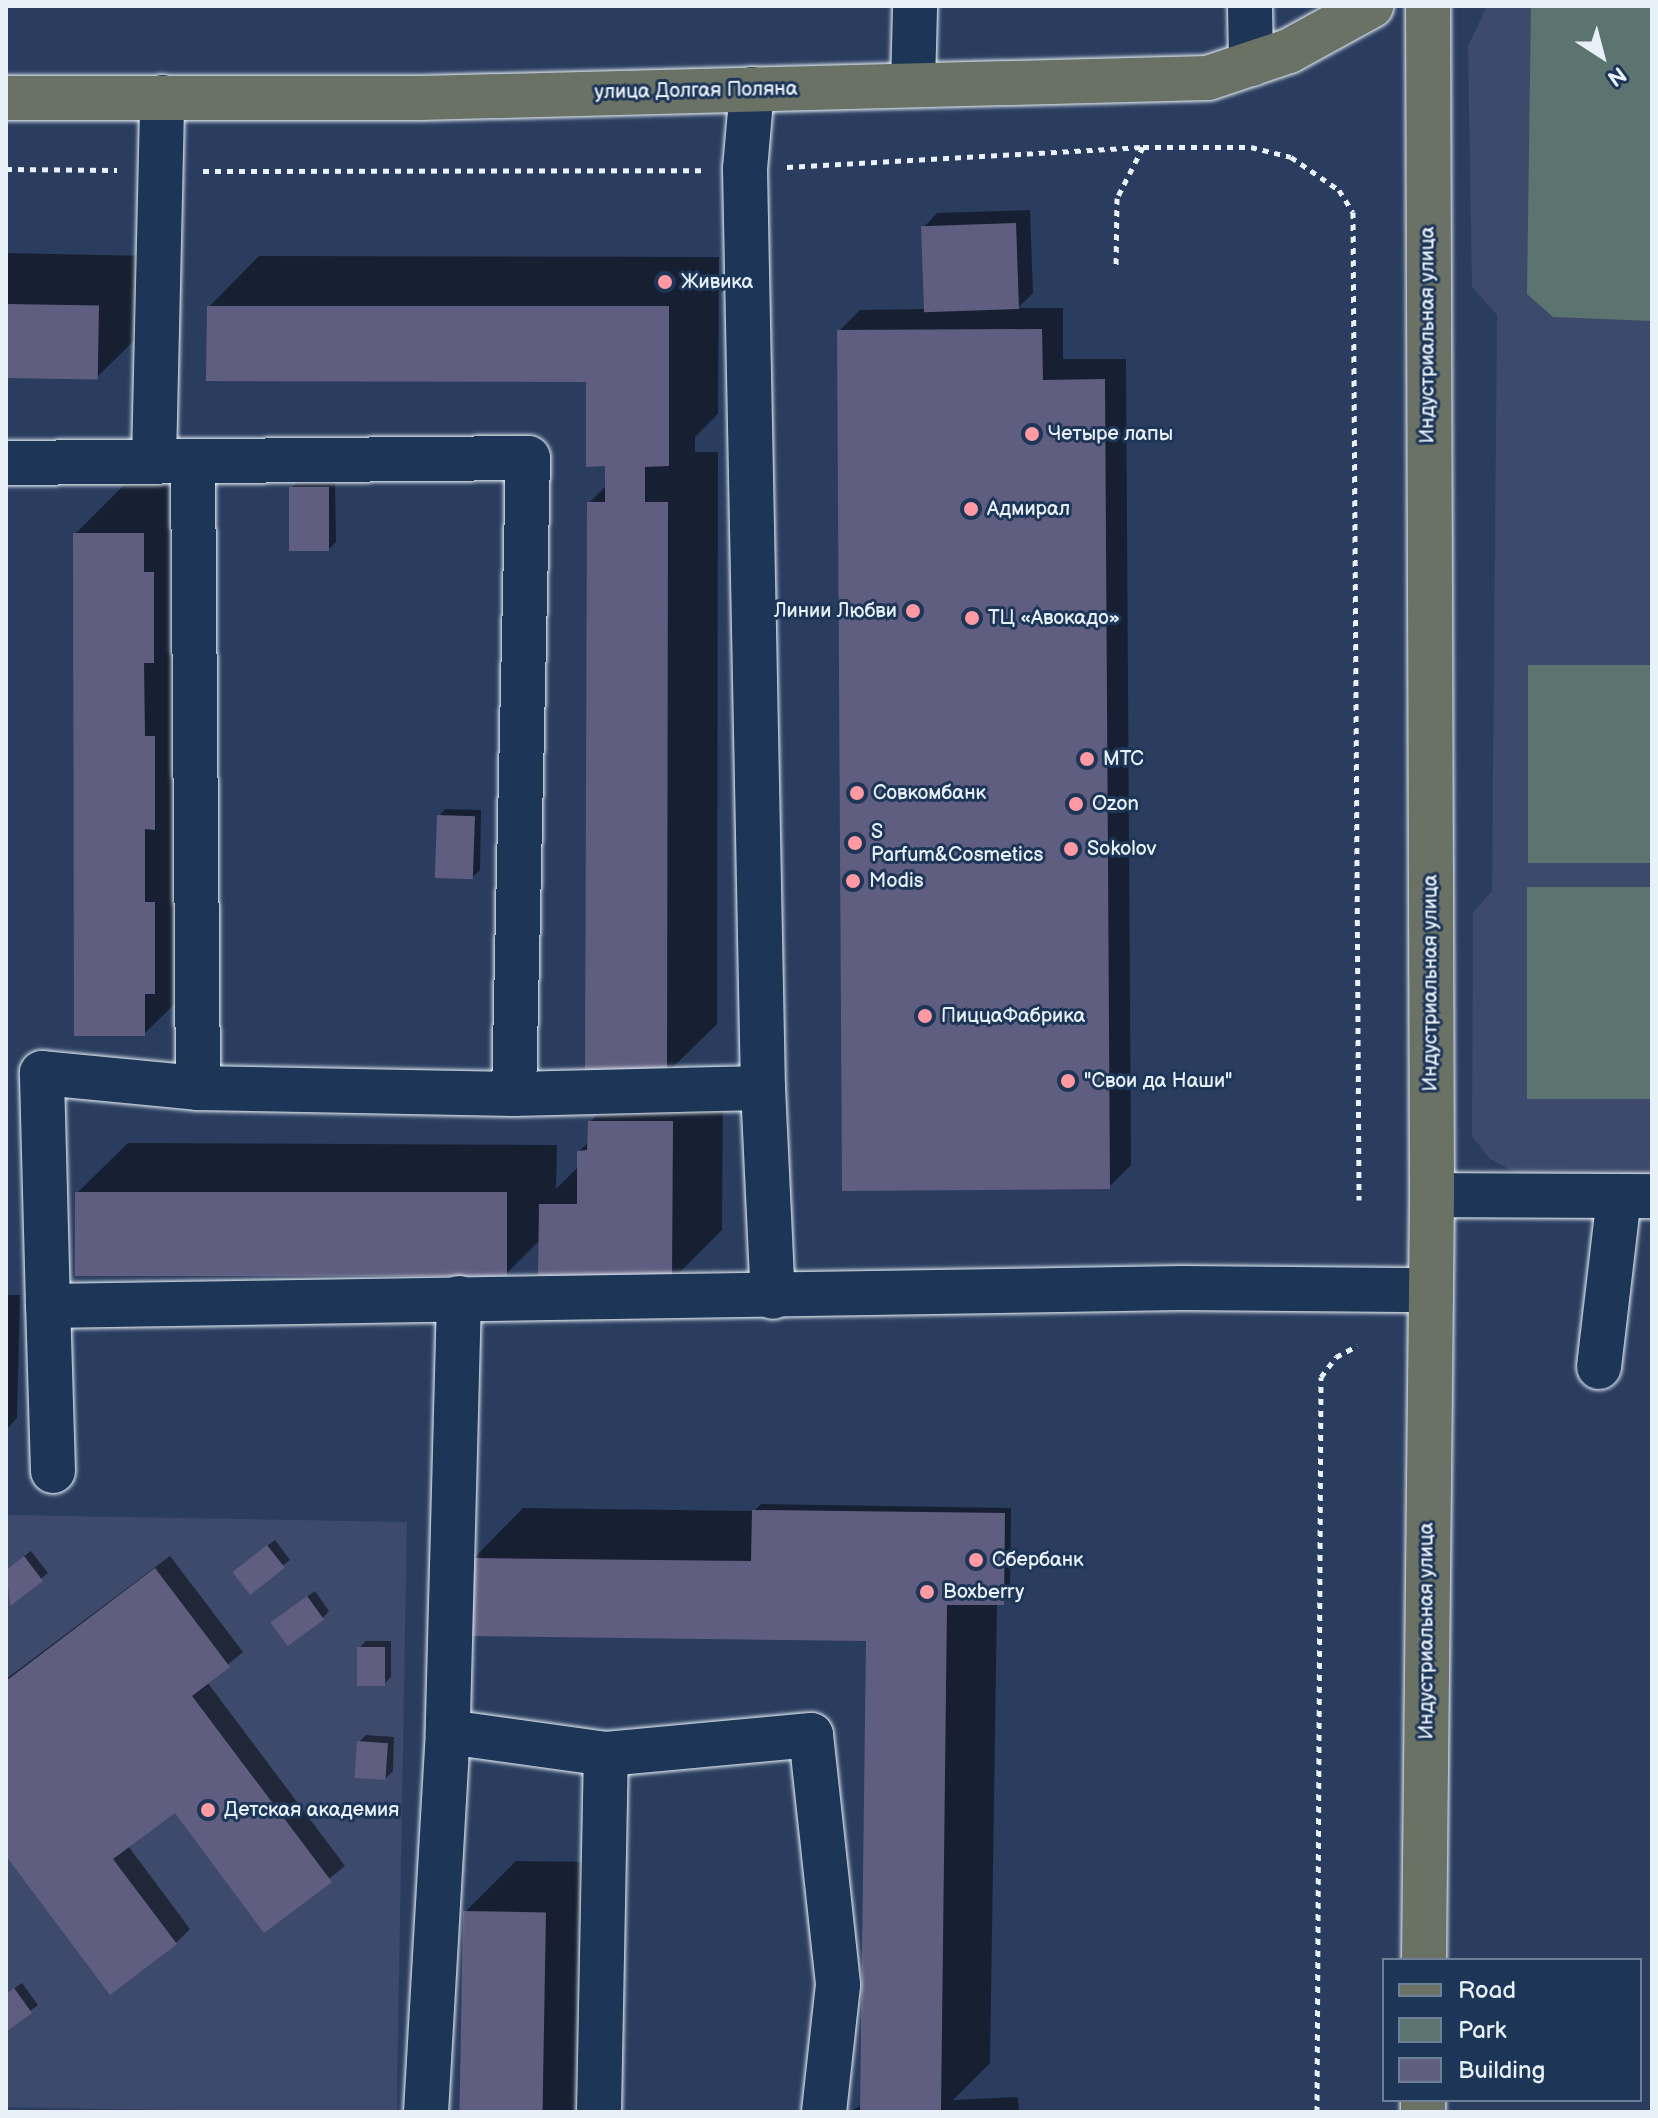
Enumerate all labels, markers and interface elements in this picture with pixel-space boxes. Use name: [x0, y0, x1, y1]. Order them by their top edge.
north arrow: [1562, 16, 1642, 96]
text: N: [1602, 60, 1631, 92]
street label: улица Долгая Поляна: [594, 77, 798, 105]
street label: Индустриальная улица: [1416, 226, 1440, 444]
place label: Живика: [681, 270, 753, 294]
marker: Живика: [656, 273, 674, 291]
place label: Четыре лапы: [1048, 422, 1173, 446]
marker: Четыре лапы: [1023, 425, 1041, 443]
place label: Адмирал: [987, 497, 1070, 521]
marker: Адмирал: [962, 500, 980, 518]
place label: Линии Любви: [774, 599, 897, 623]
marker: Линии Любви: [904, 602, 922, 620]
place label: ТЦ «Авокадо»: [988, 606, 1120, 630]
marker: ТЦ «Авокадо»: [963, 609, 981, 627]
place label: МТС: [1103, 747, 1144, 771]
marker: МТС: [1078, 750, 1096, 768]
place label: Совкомбанк: [873, 781, 986, 805]
marker: Совкомбанк: [848, 784, 866, 802]
place label: Ozon: [1092, 792, 1139, 816]
marker: Ozon: [1067, 795, 1085, 813]
place label: S Parfum&Cosmetics: [871, 820, 1043, 867]
marker: S Parfum&Cosmetics: [846, 834, 864, 852]
place label: Sokolov: [1087, 837, 1156, 861]
marker: Sokolov: [1062, 840, 1080, 858]
place label: Modis: [869, 869, 924, 893]
marker: Modis: [844, 872, 862, 890]
street label: Индустриальная улица: [1419, 874, 1443, 1092]
place label: ПиццаФабрика: [941, 1004, 1085, 1028]
marker: ПиццаФабрика: [916, 1007, 934, 1025]
place label: "Свои да Наши": [1084, 1069, 1233, 1093]
marker: "Свои да Наши": [1059, 1072, 1077, 1090]
street label: Индустриальная улица: [1415, 1522, 1439, 1740]
place label: Сбербанк: [992, 1548, 1084, 1572]
marker: Сбербанк: [967, 1551, 985, 1569]
place label: Boxberry: [943, 1580, 1024, 1604]
marker: Boxberry: [918, 1583, 936, 1601]
place label: Детская академия: [224, 1798, 399, 1822]
marker: Детская академия: [199, 1801, 217, 1819]
legend: [1382, 1958, 1642, 2102]
text: Road: [1458, 1976, 1516, 2005]
text: Park: [1458, 2016, 1506, 2045]
text: Building: [1458, 2056, 1545, 2085]

